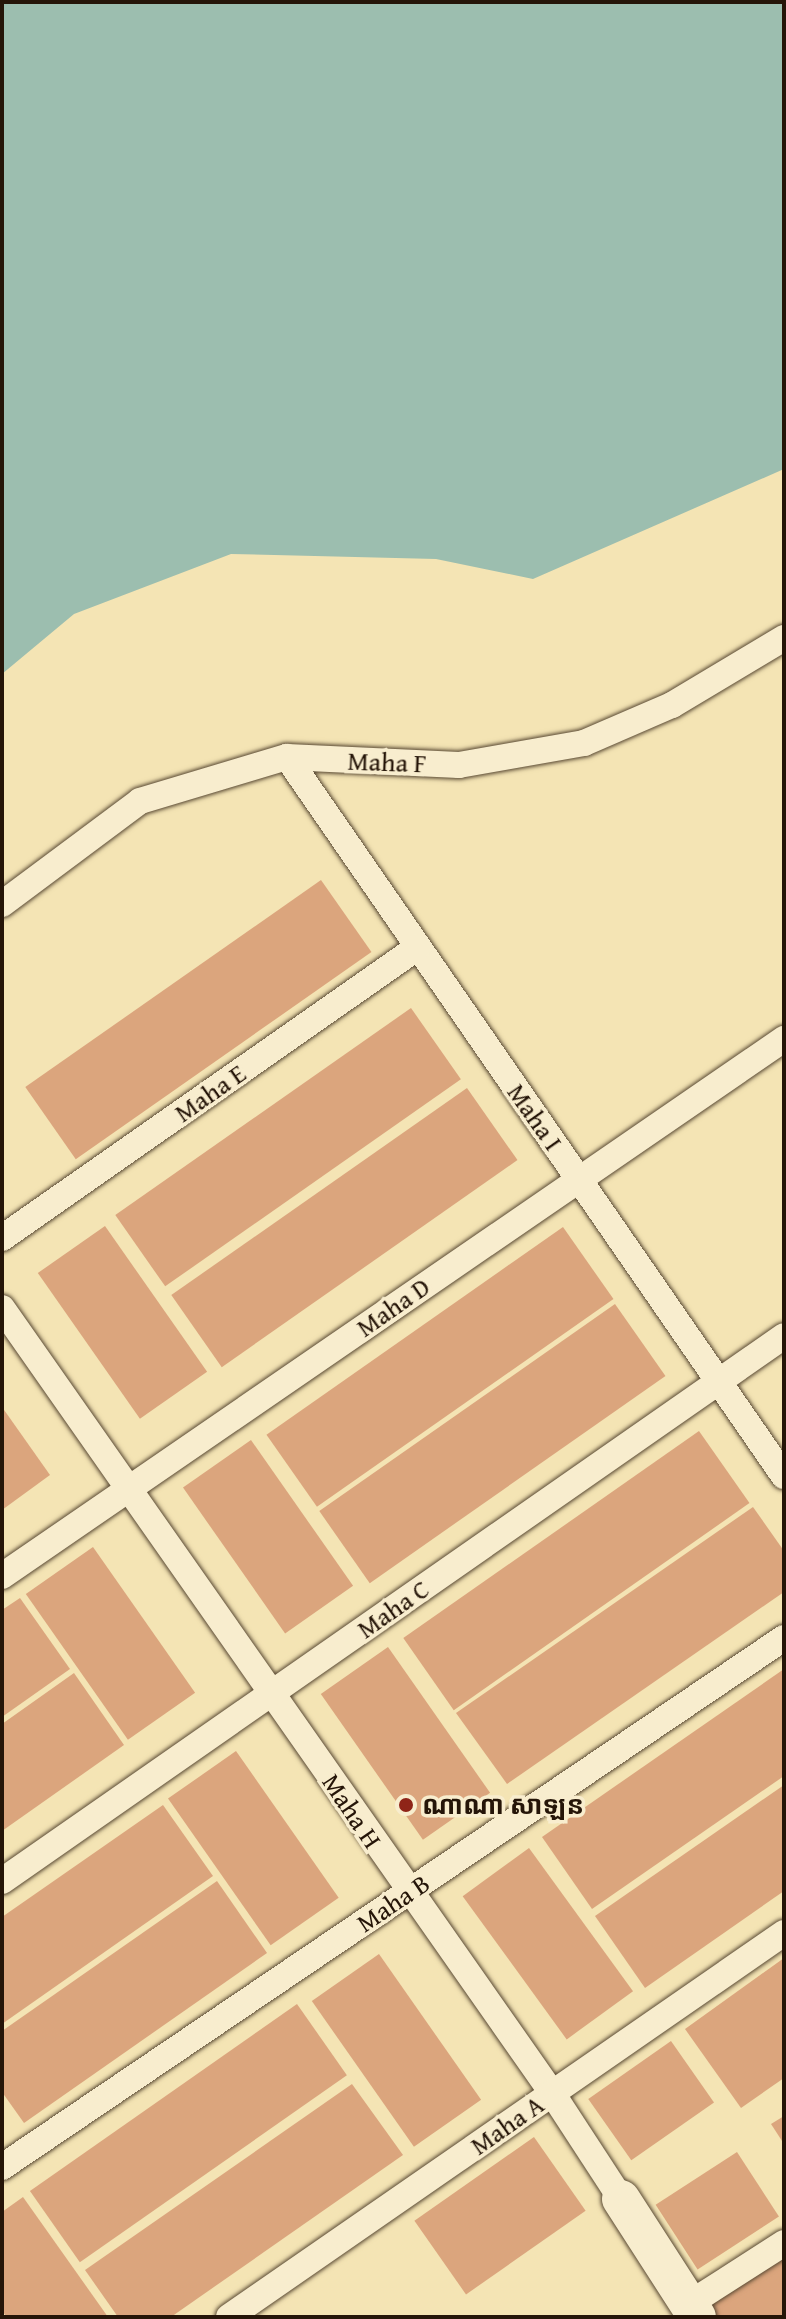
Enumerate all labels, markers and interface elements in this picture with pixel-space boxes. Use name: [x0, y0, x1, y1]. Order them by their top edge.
street label: Maha F: [347, 745, 427, 779]
street label: Maha E: [169, 1057, 251, 1129]
street label: Maha I: [501, 1078, 569, 1156]
street label: Maha D: [350, 1271, 436, 1343]
street label: Maha C: [351, 1573, 435, 1645]
street label: Maha H: [316, 1768, 388, 1854]
place label: ណាណា សាឡន: [422, 1789, 584, 1821]
marker: ណាណា សាឡន: [397, 1796, 415, 1814]
street label: Maha B: [351, 1867, 435, 1939]
street label: Maha A: [464, 2089, 550, 2161]

